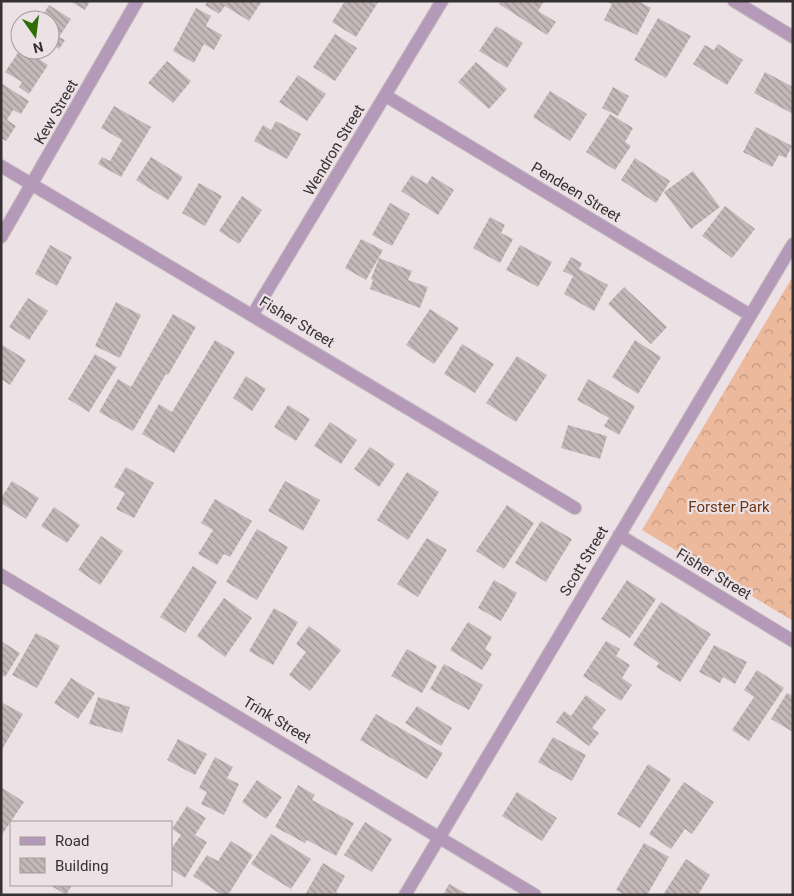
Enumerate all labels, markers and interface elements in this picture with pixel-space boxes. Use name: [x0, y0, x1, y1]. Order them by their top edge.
north arrow: [10, 10, 60, 60]
text: N: [31, 39, 45, 57]
street label: Kew Street: [30, 76, 82, 148]
street label: Wendron Street: [300, 101, 368, 199]
street label: Pendeen Street: [528, 158, 624, 226]
street label: Fisher Street: [256, 293, 338, 351]
park label: Forster Park: [688, 498, 770, 516]
street label: Scott Street: [556, 523, 612, 599]
street label: Fisher Street: [673, 545, 755, 603]
street label: Trink Street: [240, 693, 314, 747]
legend: [10, 821, 172, 886]
text: Road: [55, 832, 89, 850]
text: Building: [55, 857, 109, 875]

